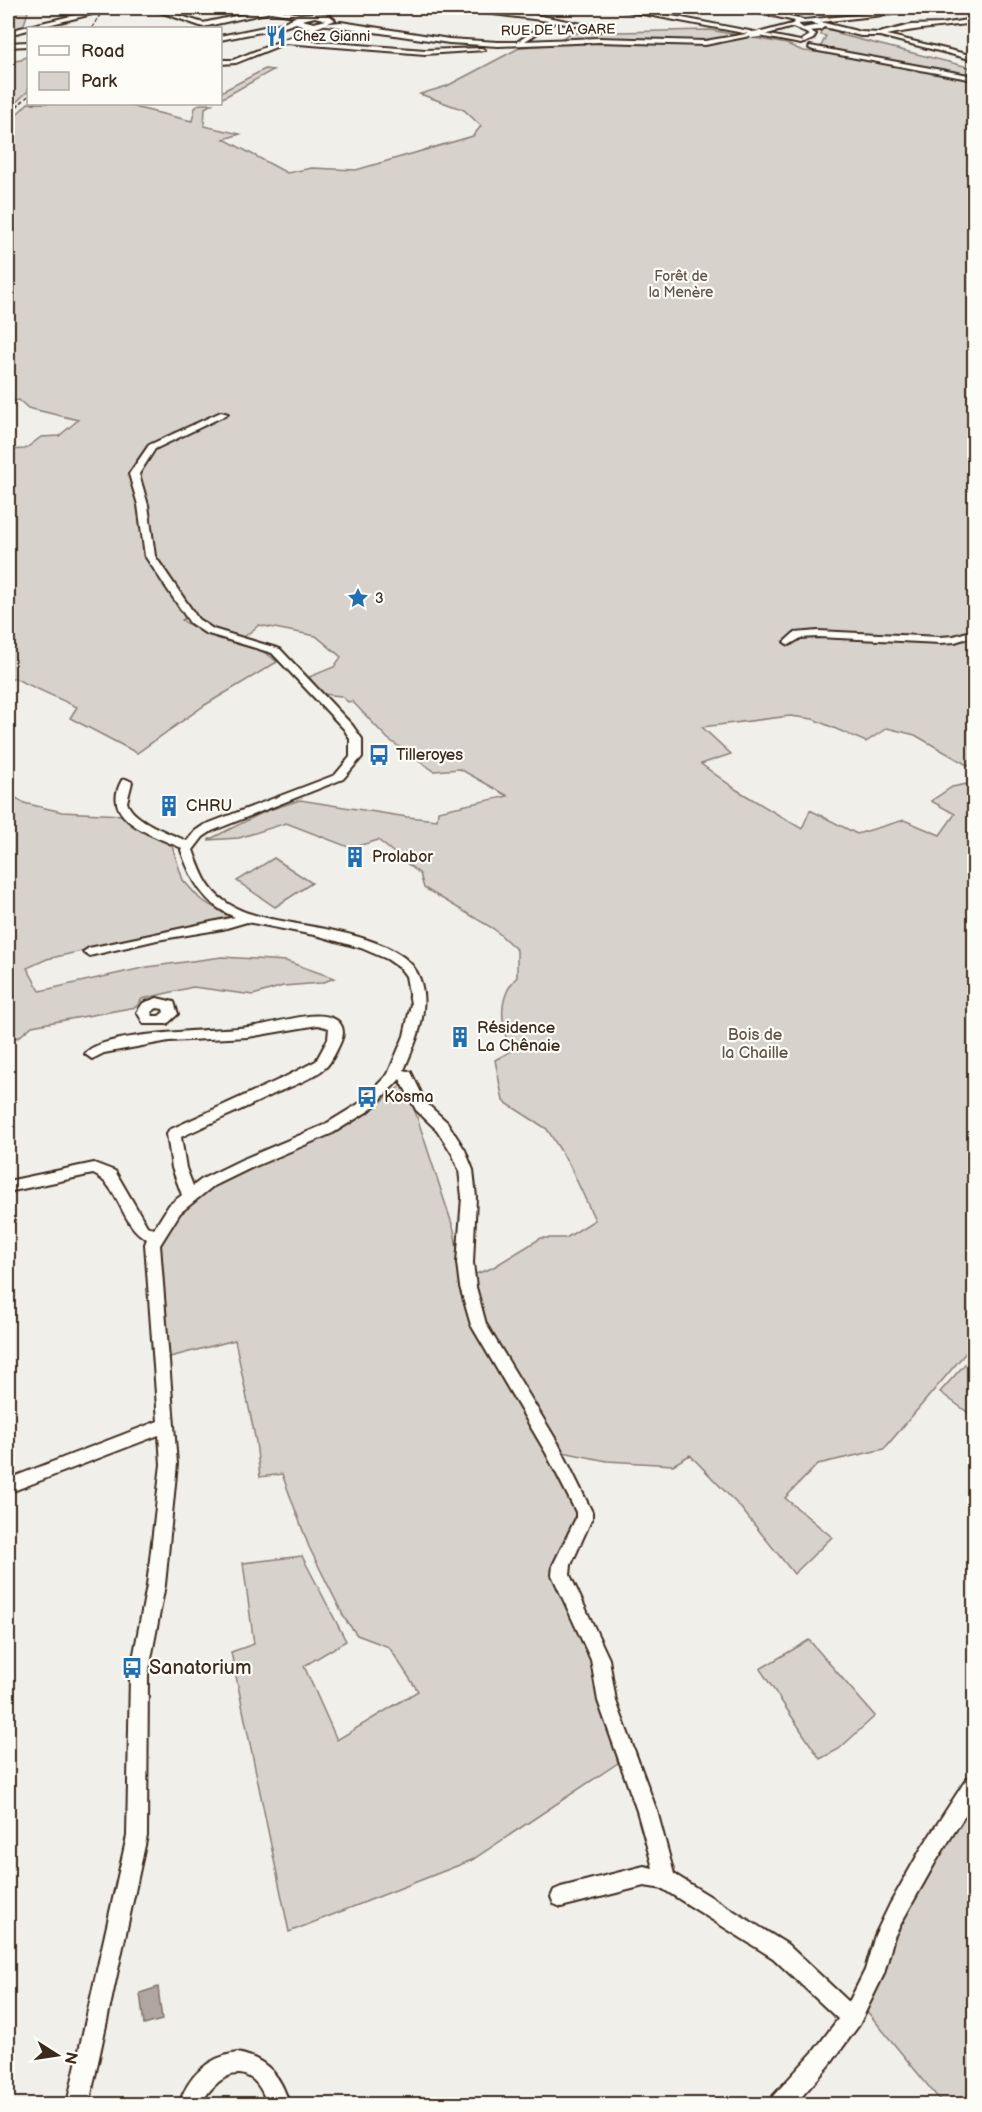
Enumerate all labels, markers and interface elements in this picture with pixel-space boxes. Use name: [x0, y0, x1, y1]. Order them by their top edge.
street label: RUE DE LA GARE: [500, 20, 616, 40]
restaurant icon: Chez Gianni: [264, 24, 288, 48]
legend: [27, 27, 222, 105]
place label: Chez Gianni: [293, 28, 370, 45]
text: Road: [81, 41, 125, 62]
text: Park: [81, 71, 117, 92]
park label: Forêt de la Menère: [649, 268, 713, 301]
place icon: 3: [346, 586, 370, 610]
place label: 3: [375, 590, 384, 607]
bus stop icon: Tilleroyes: [367, 743, 391, 767]
place label: Tilleroyes: [396, 746, 463, 765]
building icon: CHRU: [157, 794, 181, 818]
place label: CHRU: [186, 797, 232, 816]
building icon: Prolabor: [343, 845, 367, 869]
place label: Prolabor: [372, 848, 433, 867]
place label: Résidence La Chênaie: [477, 1019, 561, 1056]
building icon: Résidence La Chênaie: [448, 1025, 472, 1049]
park label: Bois de la Chaille: [722, 1026, 789, 1063]
bus stop icon: Kosma: [355, 1085, 379, 1109]
place label: Kosma: [384, 1088, 433, 1107]
bus stop icon: Sanatorium: [120, 1656, 144, 1680]
place label: Sanatorium: [149, 1656, 252, 1680]
north arrow: [27, 2025, 87, 2085]
text: N: [60, 2050, 81, 2066]

